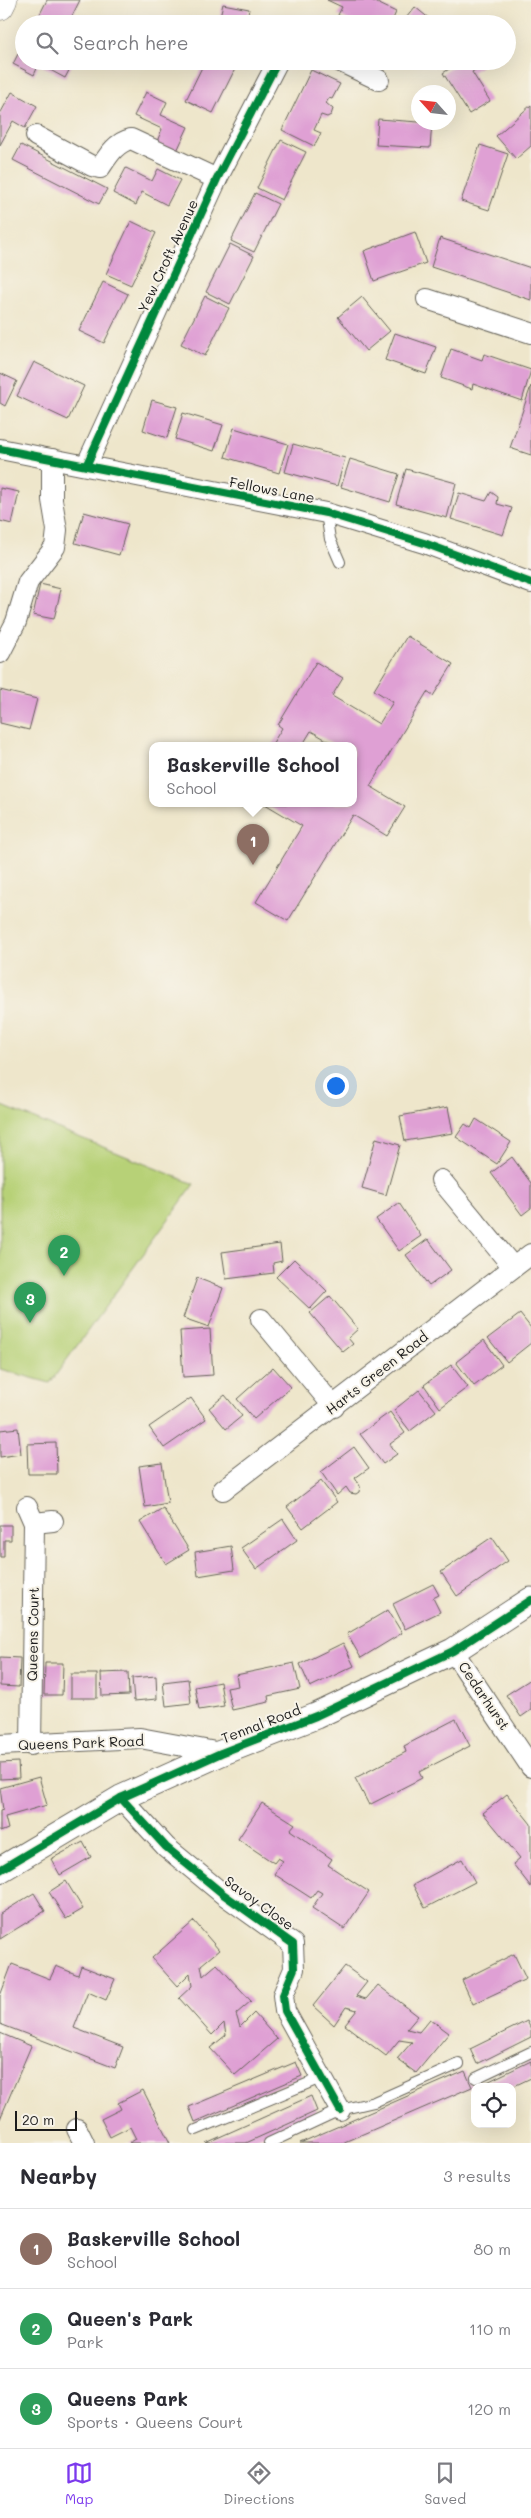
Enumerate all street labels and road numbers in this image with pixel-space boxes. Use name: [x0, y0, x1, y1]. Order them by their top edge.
street label: Yew Croft Avenue: [133, 196, 202, 316]
street label: Fellows Lane: [228, 472, 316, 507]
street label: Harts Green Road: [322, 1327, 432, 1419]
street label: Queens Court: [22, 1587, 43, 1681]
street label: Cedarhurst: [454, 1658, 514, 1734]
street label: Tennal Road: [218, 1700, 303, 1747]
street label: Queens Park Road: [18, 1731, 144, 1754]
street label: Savoy Close: [221, 1871, 298, 1934]

